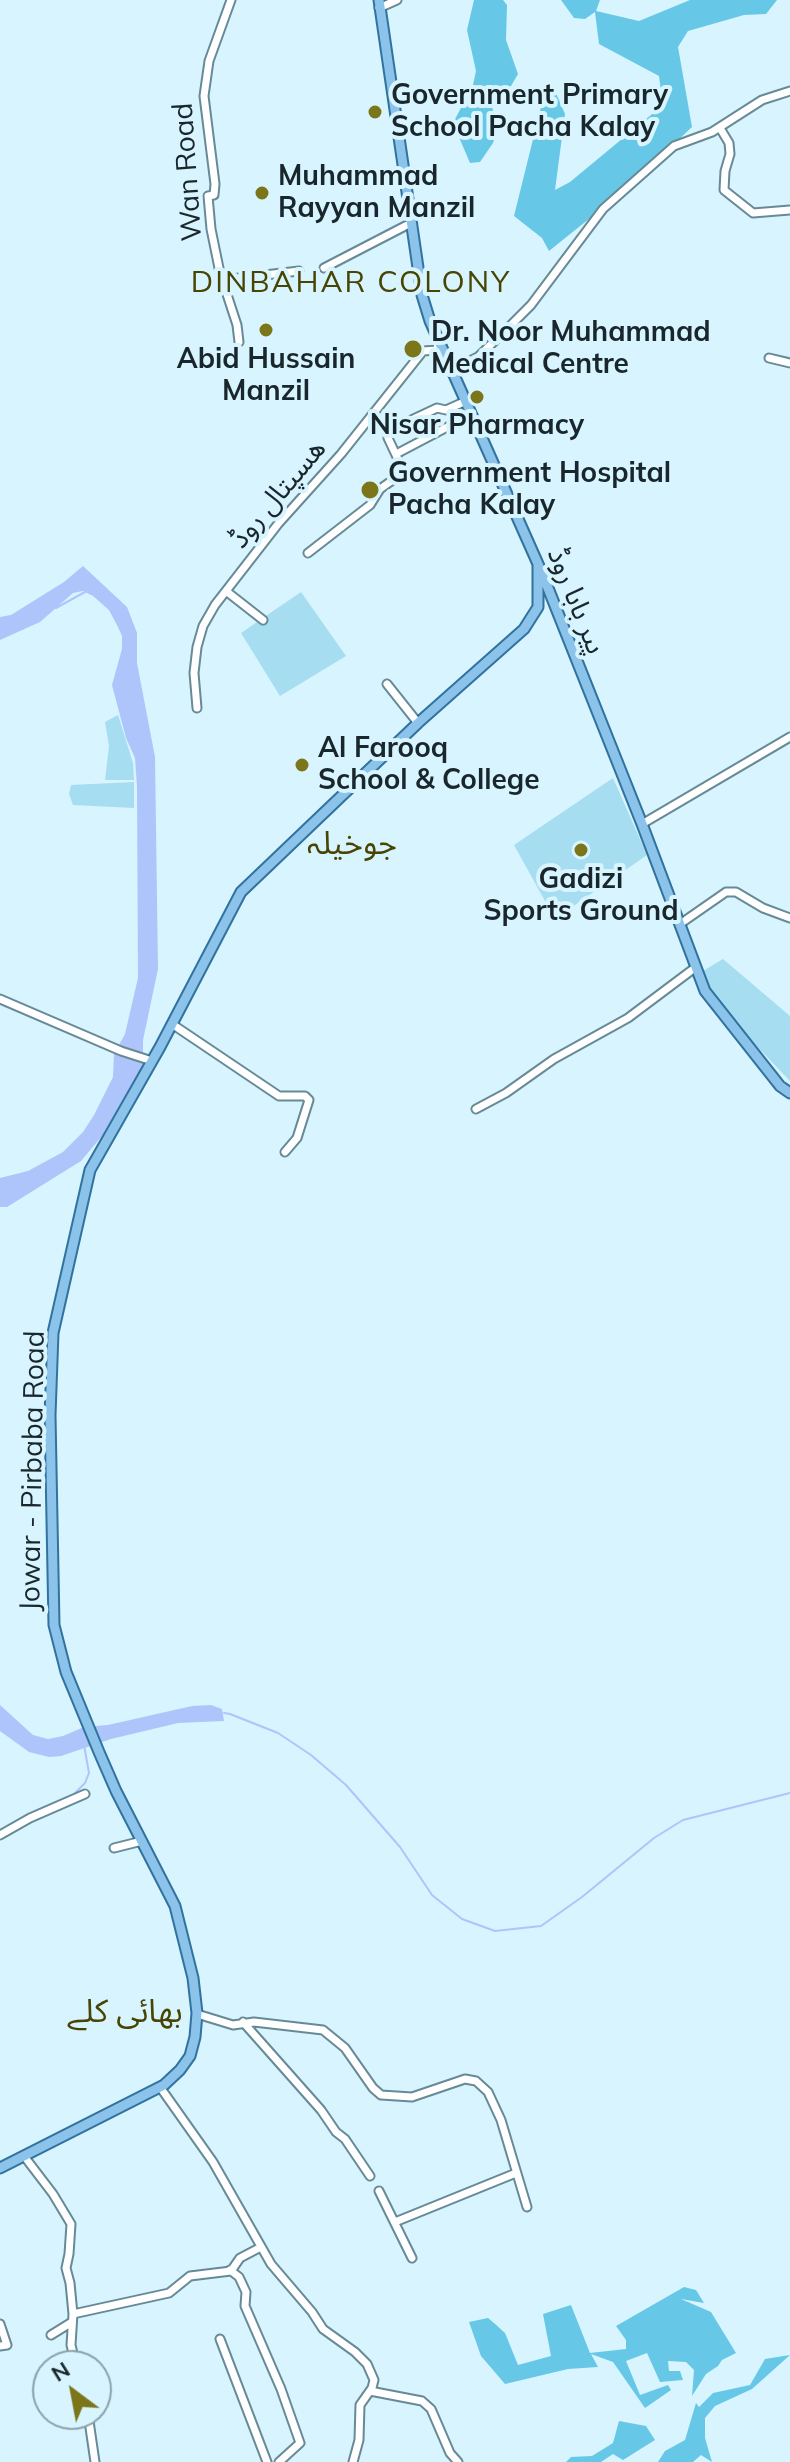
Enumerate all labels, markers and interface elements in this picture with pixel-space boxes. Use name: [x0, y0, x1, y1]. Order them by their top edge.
place label: Government Primary School Pacha Kalay: [391, 79, 668, 145]
street label: Wan Road: [166, 102, 210, 242]
marker: Government Primary School Pacha Kalay: [366, 103, 384, 121]
place label: Muhammad Rayyan Manzil: [278, 160, 475, 226]
marker: Muhammad Rayyan Manzil: [253, 184, 271, 202]
district label: DINBAHAR COLONY: [191, 265, 511, 301]
place label: Dr. Noor Muhammad Medical Centre: [431, 316, 711, 382]
marker: Abid Hussain Manzil: [257, 321, 275, 339]
marker: Dr. Noor Muhammad Medical Centre: [402, 338, 424, 360]
place label: Abid Hussain Manzil: [177, 343, 355, 409]
marker: Nisar Pharmacy: [468, 388, 486, 406]
place label: Nisar Pharmacy: [370, 409, 584, 443]
street label: ھسپتال روڈ: [223, 433, 333, 555]
place label: Government Hospital Pacha Kalay: [388, 457, 671, 523]
marker: Government Hospital Pacha Kalay: [359, 479, 381, 501]
street label: پیر بابا روڈ: [539, 543, 613, 659]
place label: Al Farooq School & College: [318, 732, 540, 798]
marker: Al Farooq School & College: [293, 756, 311, 774]
district label: جوخیلہ: [307, 825, 397, 863]
marker: Gadizi Sports Ground: [572, 841, 590, 859]
place label: Gadizi Sports Ground: [483, 863, 679, 929]
street label: Jowar - Pirbaba Road: [14, 1330, 52, 1612]
district label: بھائی كلے: [67, 1993, 183, 2031]
north arrow: [32, 2350, 112, 2430]
text: N: [46, 2355, 75, 2388]

